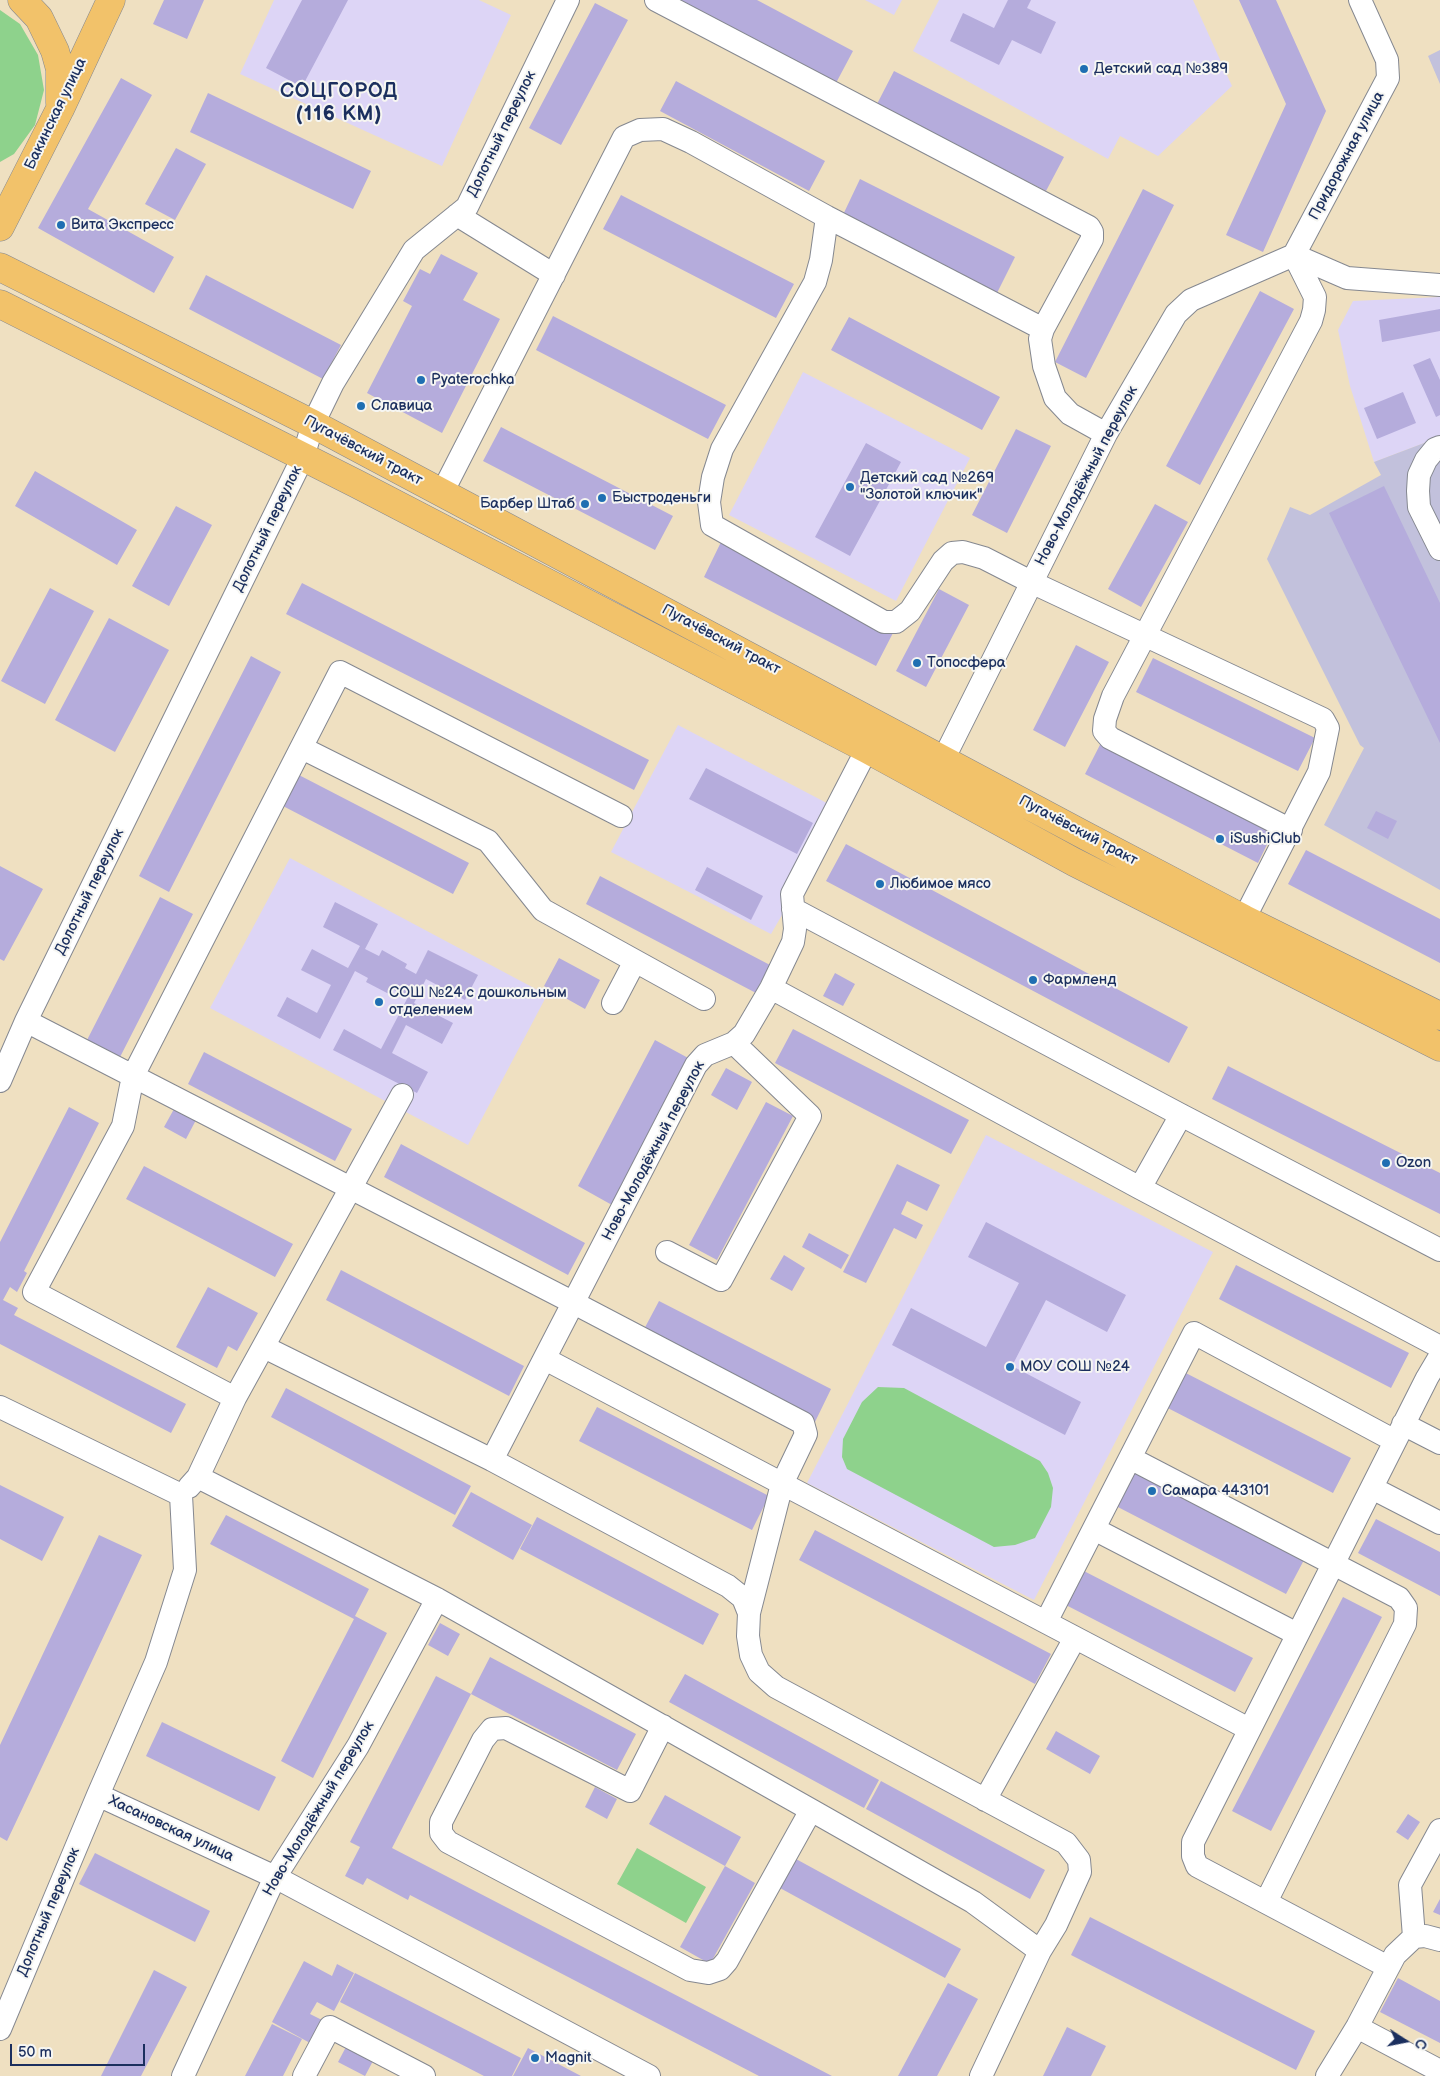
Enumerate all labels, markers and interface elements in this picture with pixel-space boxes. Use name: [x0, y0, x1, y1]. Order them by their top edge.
street label: Бакинская улица: [21, 55, 91, 173]
place label: Детский сад №389: [1094, 60, 1228, 78]
marker: Детский сад №389: [1078, 63, 1090, 75]
street label: Долотный переулок: [464, 68, 540, 200]
district label: СОЦГОРОД (116 КМ): [279, 80, 399, 127]
street label: Придорожная улица: [1306, 89, 1388, 223]
place label: Вита Экспресс: [71, 216, 174, 234]
marker: Вита Экспресс: [55, 219, 67, 231]
place label: Pyaterochka: [431, 371, 514, 389]
marker: Pyaterochka: [415, 374, 427, 386]
street label: Ново-Молодёжный переулок: [1032, 383, 1142, 569]
place label: Славица: [371, 397, 432, 415]
marker: Славица: [355, 400, 367, 412]
street label: Пугачёвский тракт: [301, 412, 425, 490]
street label: Долотный переулок: [230, 463, 306, 595]
place label: Детский сад №269 "Золотой ключик": [860, 469, 994, 504]
marker: Детский сад №269 "Золотой ключик": [844, 481, 856, 493]
place label: Быстроденьги: [612, 489, 711, 507]
marker: Быстроденьги: [596, 492, 608, 504]
place label: Барбер Штаб: [480, 495, 575, 513]
marker: Барбер Штаб: [579, 498, 591, 510]
street label: Пугачёвский тракт: [659, 601, 783, 679]
place label: Топосфера: [927, 654, 1006, 672]
marker: Топосфера: [911, 657, 923, 669]
street label: Пугачёвский тракт: [1016, 792, 1140, 870]
street label: Долотный переулок: [52, 826, 128, 958]
place label: iSushiClub: [1230, 830, 1301, 848]
marker: iSushiClub: [1214, 833, 1226, 845]
place label: Любимое мясо: [890, 875, 991, 893]
marker: Любимое мясо: [874, 878, 886, 890]
place label: Фармленд: [1043, 971, 1116, 989]
marker: Фармленд: [1027, 974, 1039, 986]
place label: СОШ №24 с дошкольным отделением: [389, 984, 567, 1019]
marker: СОШ №24 с дошкольным отделением: [373, 996, 385, 1008]
street label: Ново-Молодёжный переулок: [599, 1058, 709, 1244]
place label: Ozon: [1396, 1154, 1431, 1172]
marker: Ozon: [1380, 1157, 1392, 1169]
place label: МОУ СОШ №24: [1020, 1358, 1130, 1376]
marker: МОУ СОШ №24: [1004, 1361, 1016, 1373]
place label: Самара 443101: [1162, 1482, 1269, 1500]
marker: Самара 443101: [1146, 1485, 1158, 1497]
street label: Ново-Молодёжный переулок: [260, 1718, 378, 1900]
street label: Хасановская улица: [105, 1792, 237, 1866]
street label: Долотный переулок: [14, 1845, 84, 1979]
north arrow: [1380, 2016, 1430, 2066]
scale bar: [12, 2034, 148, 2066]
text: С: [1411, 2038, 1429, 2050]
text: 50 m: [18, 2043, 52, 2062]
place label: Magnit: [545, 2049, 592, 2067]
marker: Magnit: [529, 2052, 541, 2064]

